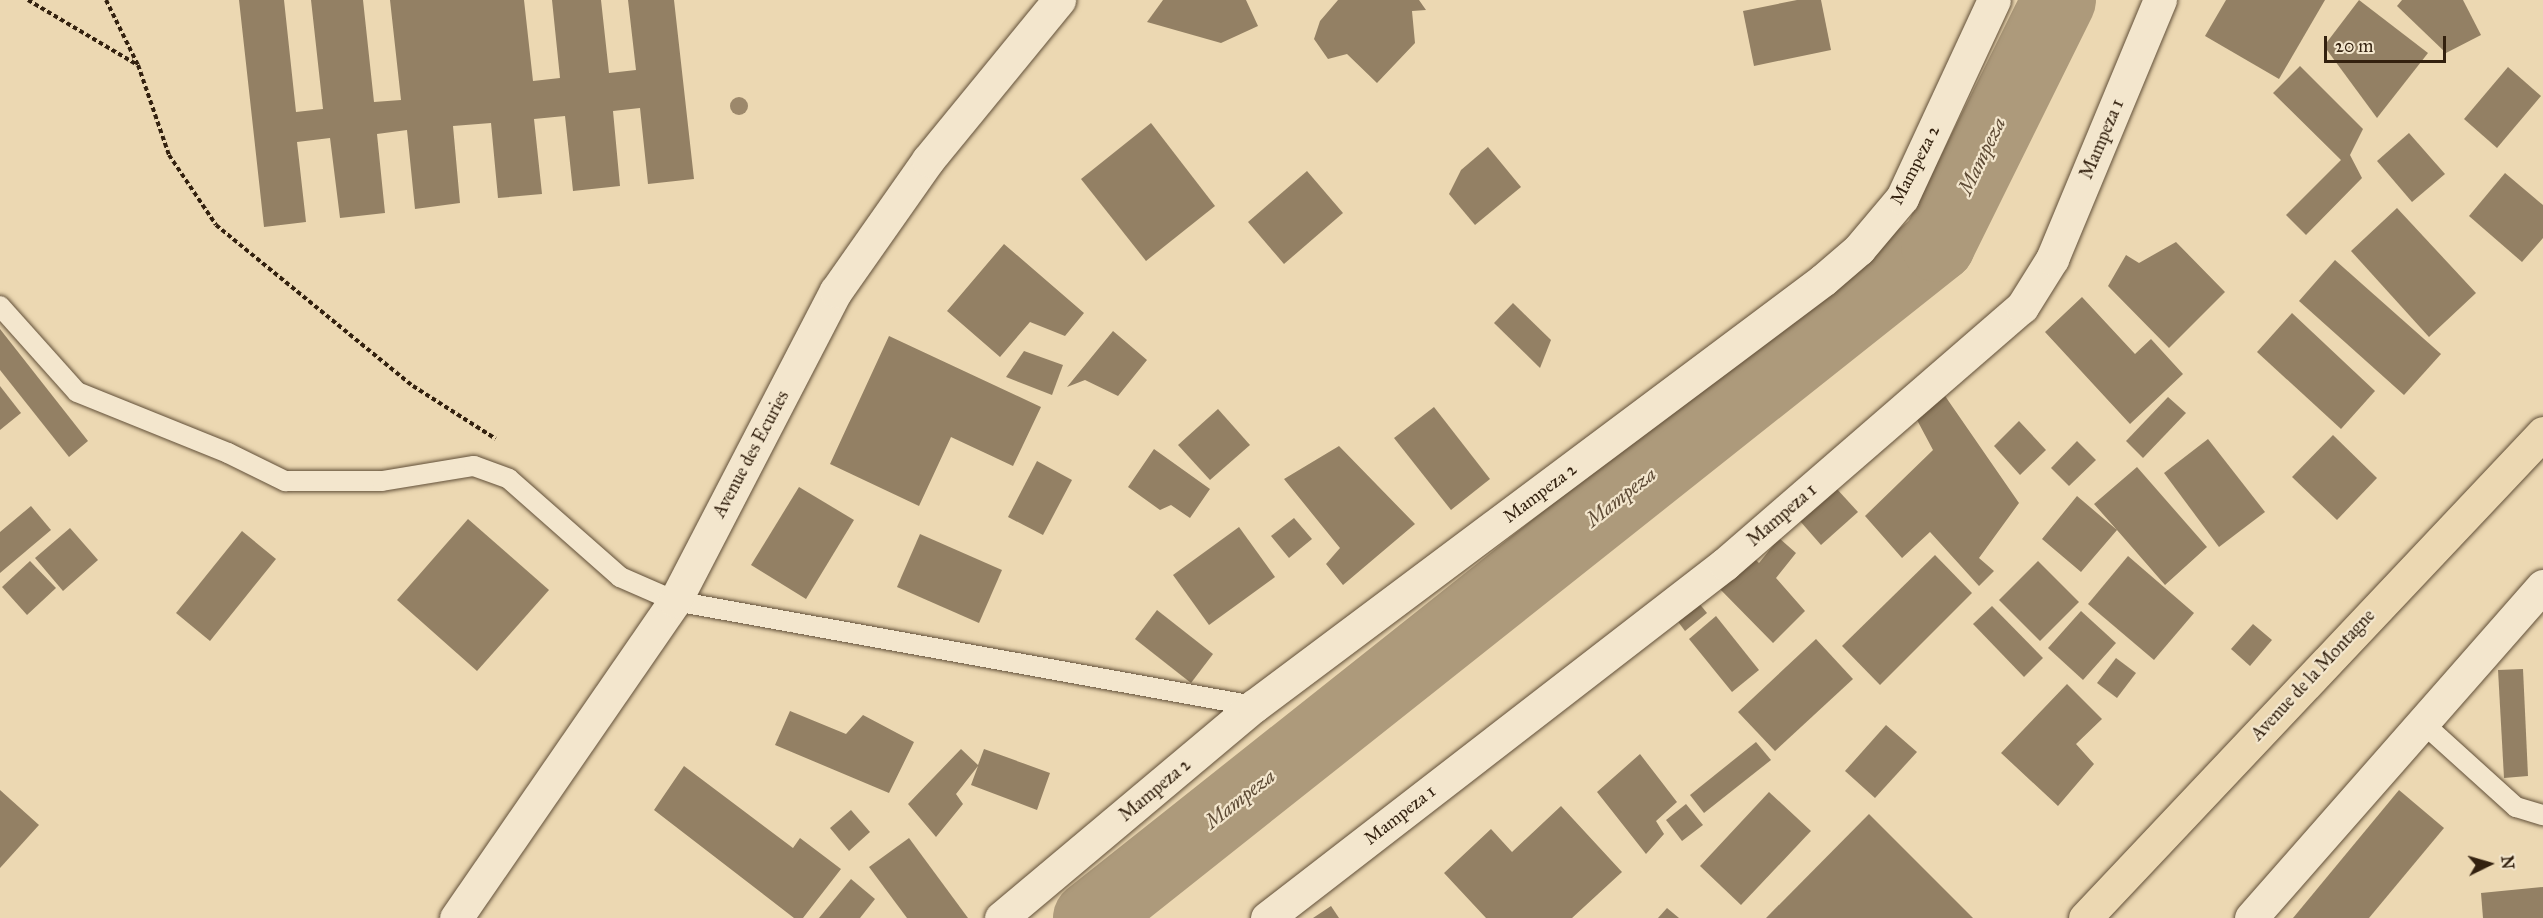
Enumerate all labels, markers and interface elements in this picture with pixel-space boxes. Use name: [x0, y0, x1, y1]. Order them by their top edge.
scale bar: [2327, 24, 2448, 62]
text: 20 m: [2335, 35, 2373, 57]
street label: Mampeza 1: [2076, 96, 2128, 182]
water label: Mampeza: [1953, 114, 2011, 198]
street label: Mampeza 2: [1886, 122, 1944, 208]
street label: Avenue des Ecuries: [708, 387, 794, 521]
street label: Mampeza 2: [1499, 458, 1581, 528]
water label: Mampeza: [1581, 462, 1661, 532]
street label: Mampeza 1: [1743, 479, 1821, 551]
street label: Avenue de la Montagne: [2247, 605, 2379, 745]
street label: Mampeza 2: [1115, 754, 1195, 826]
water label: Mampeza: [1200, 764, 1280, 834]
street label: Mampeza 1: [1360, 780, 1440, 850]
north arrow: [2459, 834, 2519, 894]
text: N: [2497, 855, 2517, 870]

